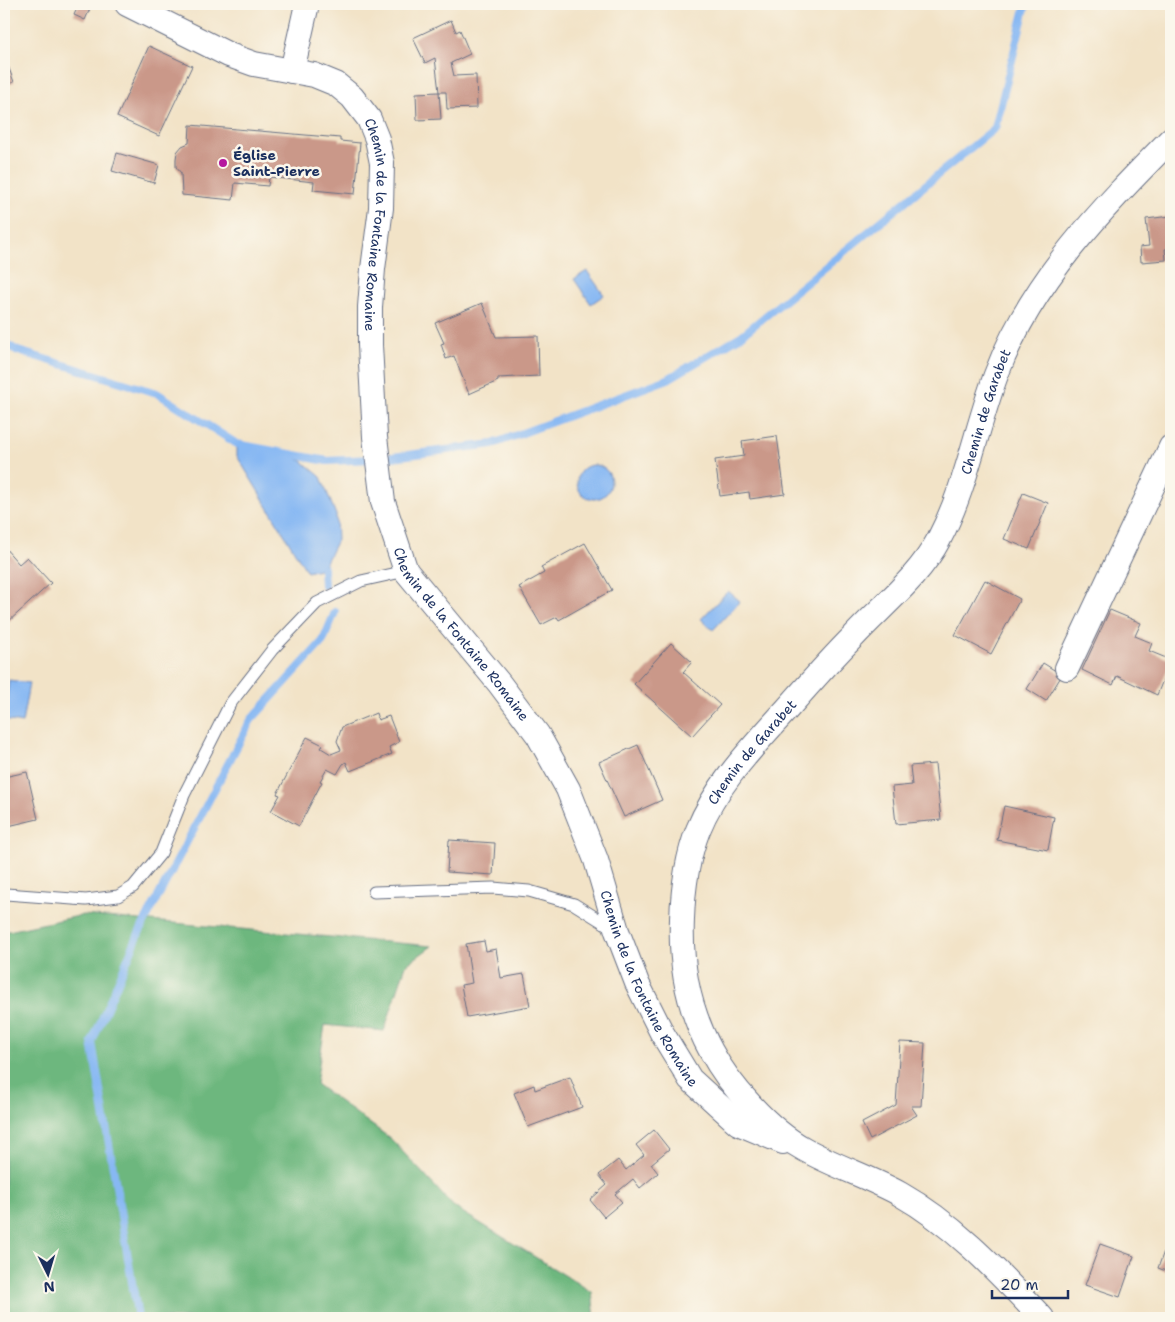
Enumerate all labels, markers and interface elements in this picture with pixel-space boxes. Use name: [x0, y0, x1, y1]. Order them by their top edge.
street label: Chemin de la Fontaine Romaine: [360, 115, 391, 331]
place label: Église Saint-Pierre: [233, 146, 320, 180]
marker: Église Saint-Pierre: [217, 157, 229, 169]
street label: Chemin de Garabet: [957, 346, 1015, 477]
street label: Chemin de la Fontaine Romaine: [390, 545, 533, 725]
street label: Chemin de Garabet: [703, 696, 800, 808]
street label: Chemin de la Fontaine Romaine: [596, 888, 702, 1091]
north arrow: [22, 1250, 72, 1300]
scale bar: [992, 1267, 1069, 1299]
text: 20 m: [1000, 1275, 1039, 1295]
text: N: [43, 1278, 55, 1296]

